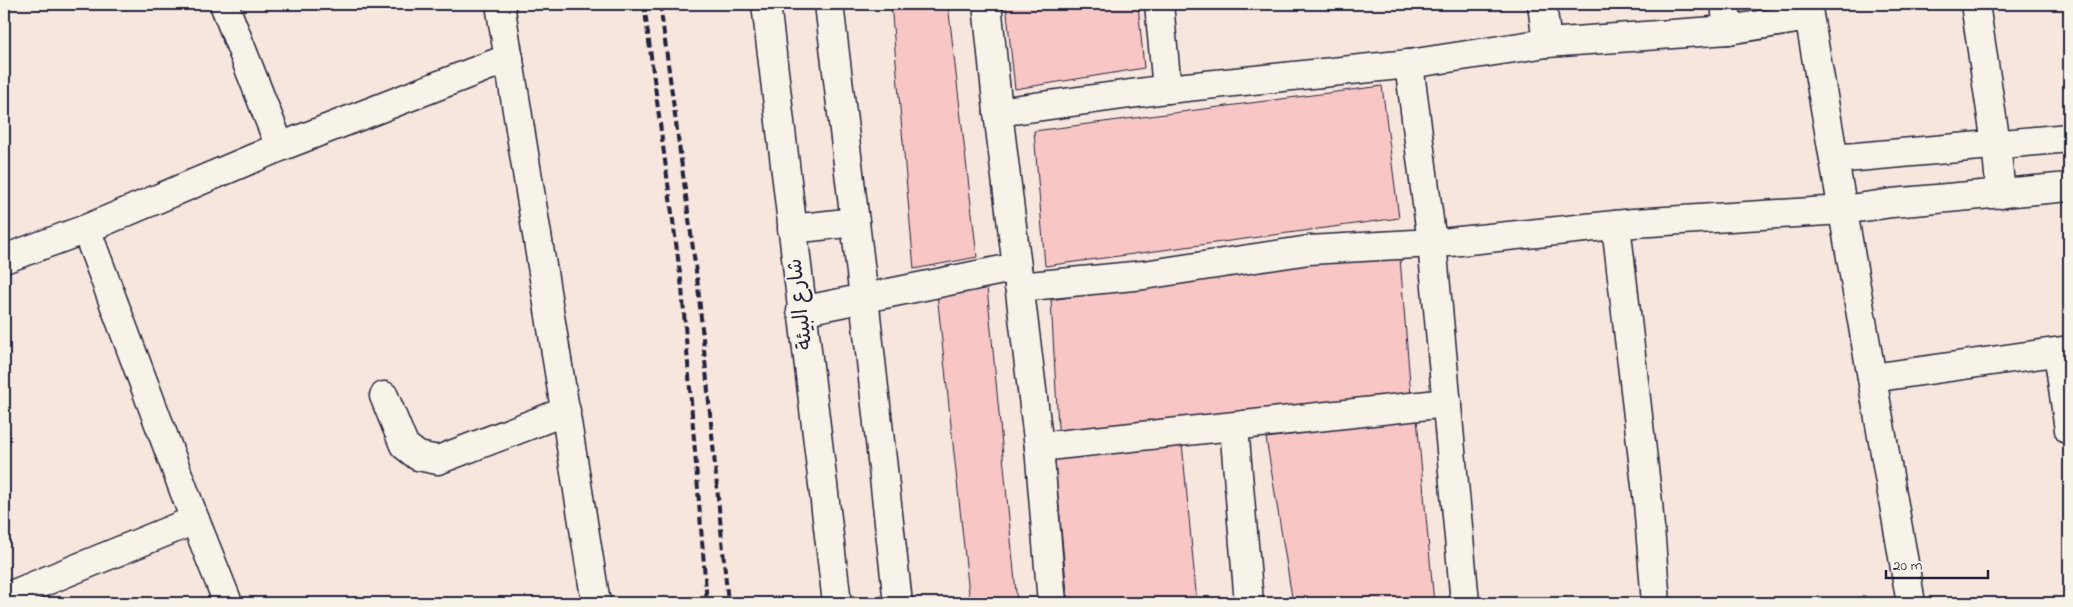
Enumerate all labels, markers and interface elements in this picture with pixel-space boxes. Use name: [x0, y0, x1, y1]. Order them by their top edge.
street label: شارع البيئة: [781, 257, 821, 351]
scale bar: [1886, 547, 1988, 579]
text: 20 m: [1893, 555, 1923, 577]

